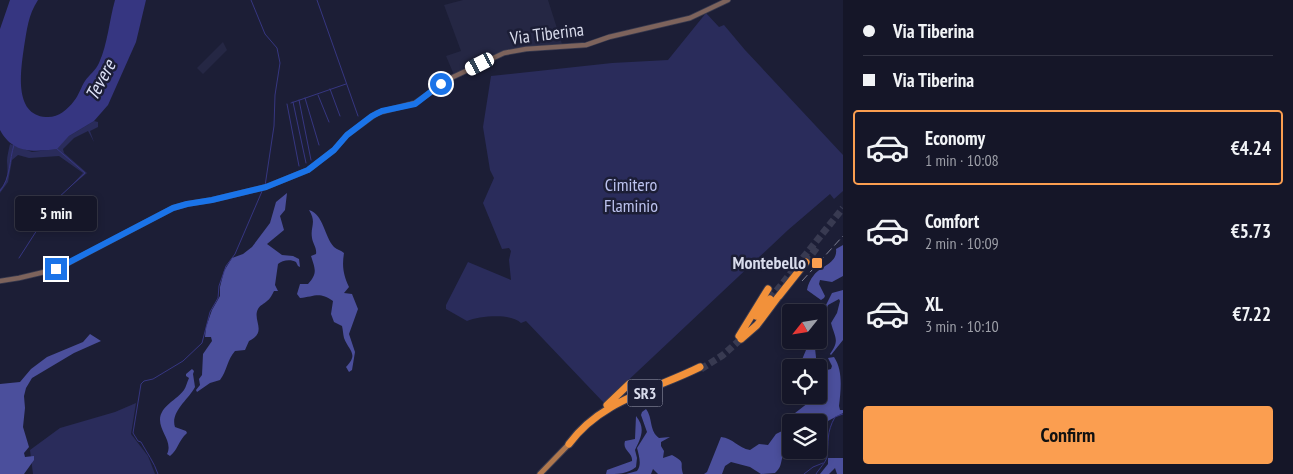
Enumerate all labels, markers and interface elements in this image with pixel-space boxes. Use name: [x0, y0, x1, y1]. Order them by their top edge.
street label: Via Tiberina: [508, 18, 585, 50]
text: Via Tiberina: [893, 19, 974, 43]
car: [463, 51, 496, 77]
water label: Tevere: [79, 55, 121, 104]
text: Via Tiberina: [893, 68, 974, 92]
route start: [430, 73, 452, 95]
icon: car: [865, 125, 910, 170]
text: Economy: [925, 126, 985, 150]
text: €4.24: [1231, 136, 1271, 160]
text: 1 min · 10:08: [925, 150, 999, 170]
park label: Cimitero Flaminio: [604, 173, 658, 217]
callout: 5 min: [15, 196, 97, 232]
text: 5 min: [40, 203, 72, 223]
icon: car: [865, 208, 910, 253]
text: Comfort: [925, 209, 979, 233]
text: €5.73: [1231, 219, 1271, 243]
text: 2 min · 10:09: [925, 233, 999, 253]
place label: Montebello: [733, 251, 806, 274]
marker: Montebello: [810, 256, 824, 270]
route end: [45, 258, 67, 280]
icon: car: [865, 291, 910, 336]
text: XL: [925, 292, 943, 316]
text: €7.22: [1233, 302, 1271, 326]
north arrow: [782, 304, 828, 349]
map controls: [782, 304, 827, 459]
text: 3 min · 10:10: [925, 316, 999, 336]
button: locate: [782, 359, 827, 404]
road number: SR3: [628, 379, 662, 406]
button: Confirm: [863, 406, 1273, 464]
button: layers: [782, 414, 827, 459]

